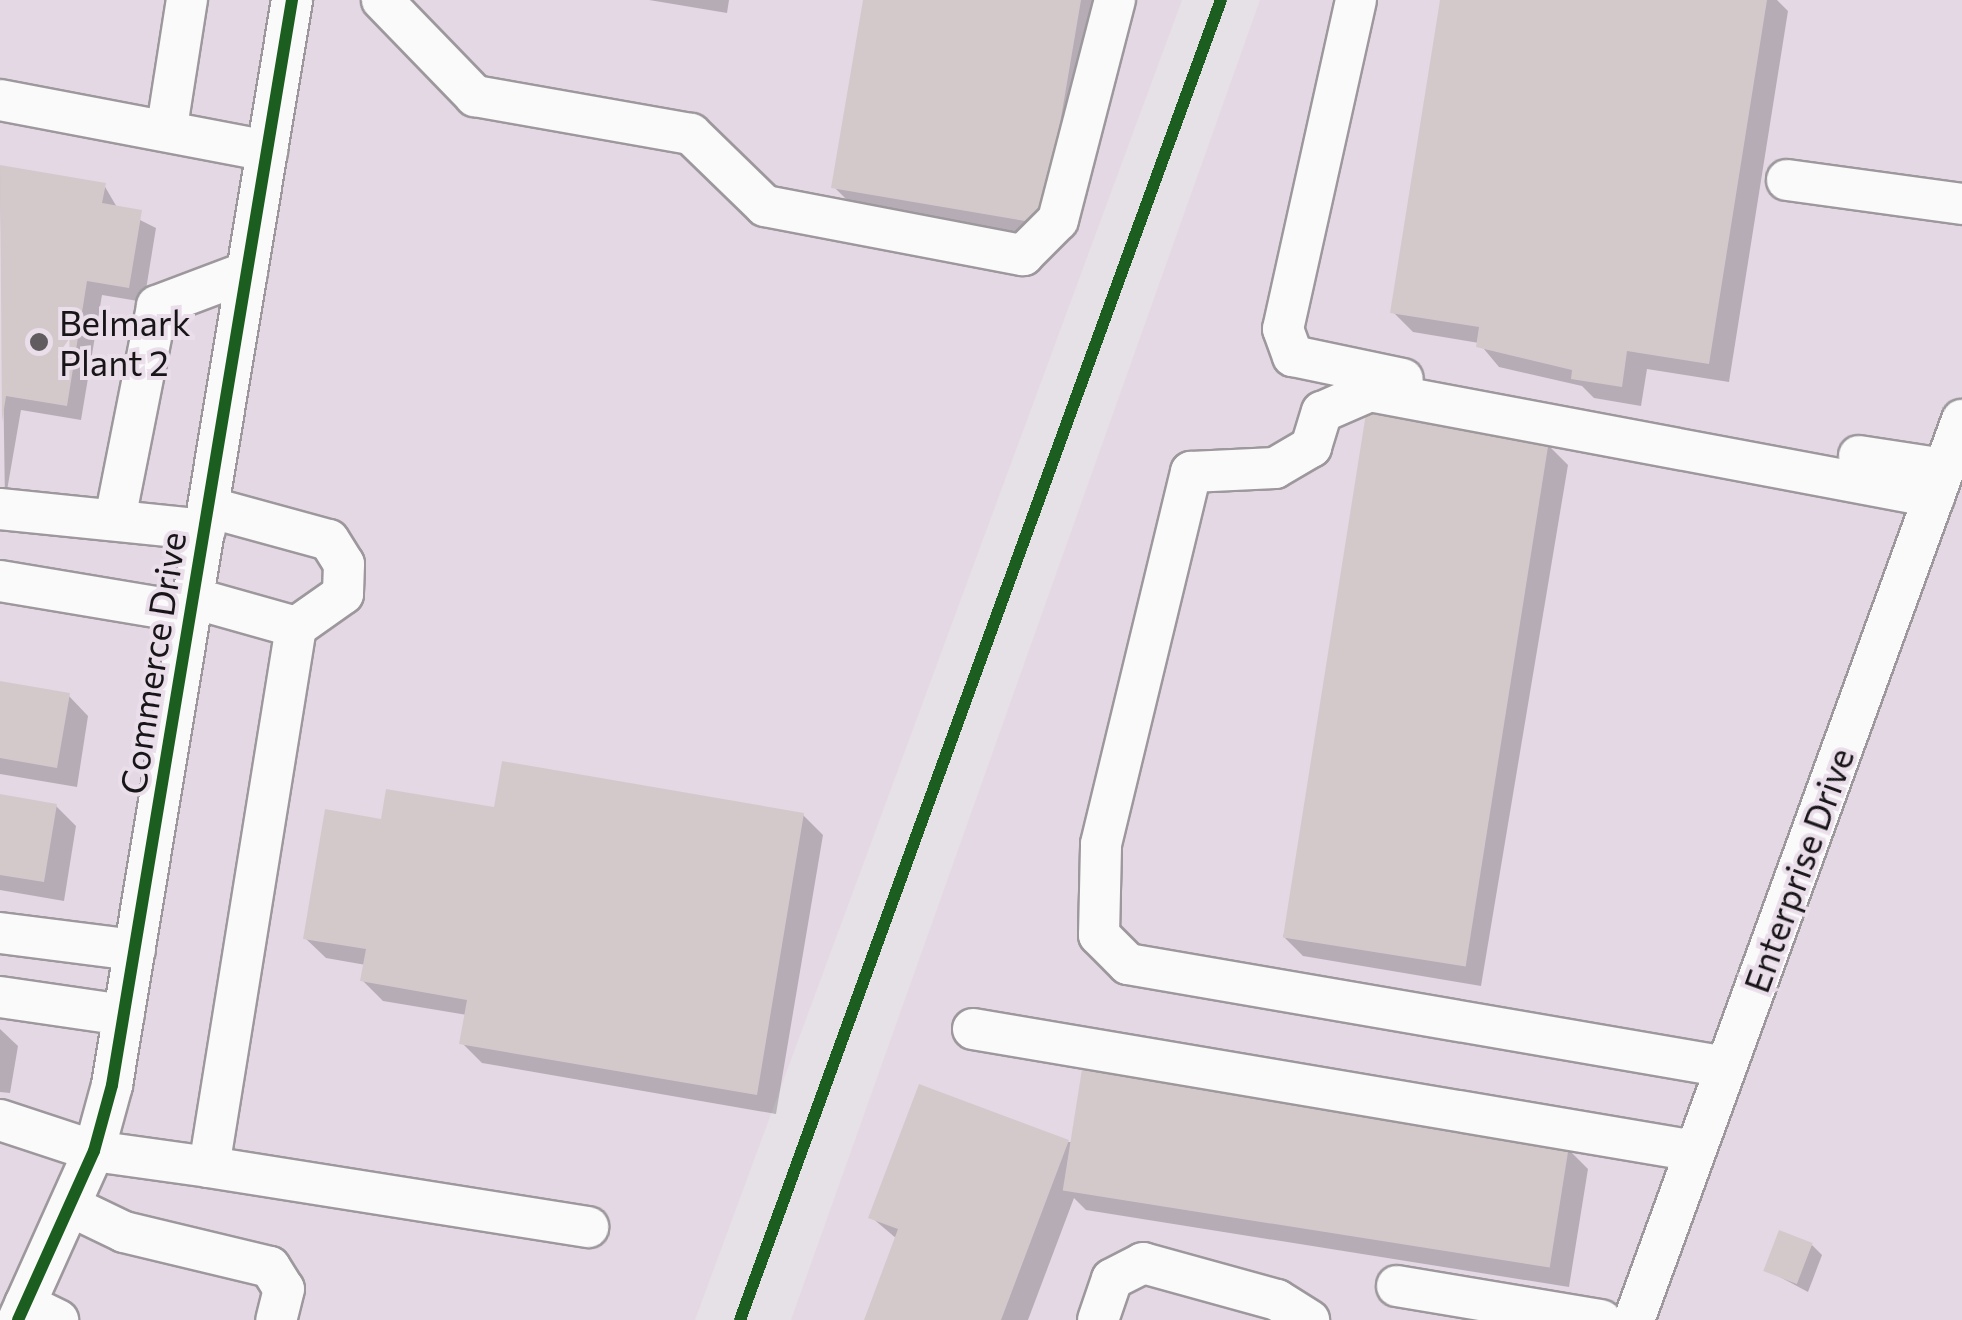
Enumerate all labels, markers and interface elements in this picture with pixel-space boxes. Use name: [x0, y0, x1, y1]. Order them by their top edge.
place label: Belmark Plant 2: [59, 301, 191, 383]
marker: Belmark Plant 2: [28, 331, 50, 353]
street label: Commerce Drive: [111, 529, 193, 797]
street label: Enterprise Drive: [1734, 742, 1862, 998]

